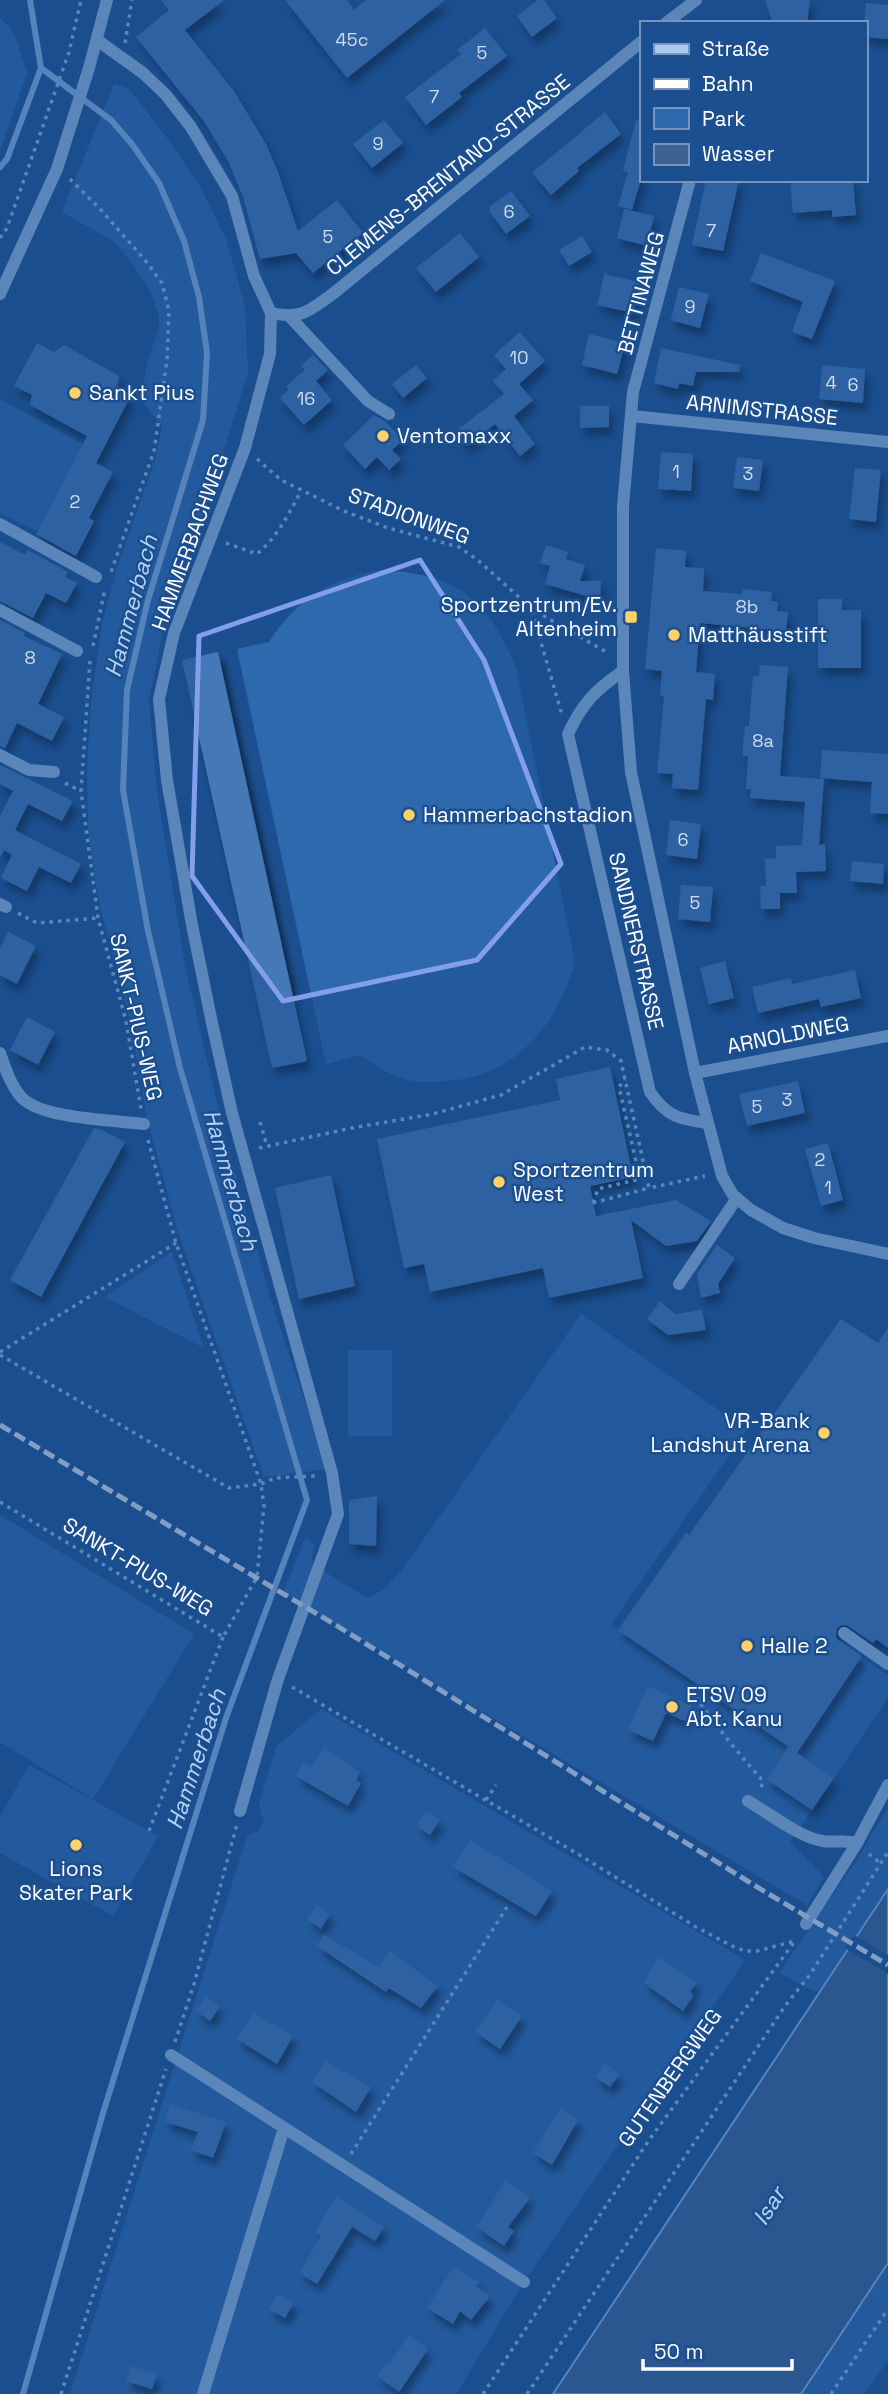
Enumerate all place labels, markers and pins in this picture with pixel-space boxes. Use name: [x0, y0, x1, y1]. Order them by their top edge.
place label: Sankt Pius: [89, 379, 195, 406]
marker: Sankt Pius: [67, 385, 83, 401]
place label: Ventomaxx: [397, 422, 512, 449]
marker: Ventomaxx: [375, 428, 391, 444]
place label: Sportzentrum/Ev. Altenheim: [441, 591, 617, 642]
marker: Sportzentrum/Ev. Altenheim: [623, 609, 639, 625]
place label: Matthäusstift: [688, 621, 827, 648]
marker: Matthäusstift: [666, 627, 682, 643]
place label: Hammerbachstadion: [423, 801, 633, 828]
marker: Hammerbachstadion: [401, 807, 417, 823]
place label: Sportzentrum West: [513, 1156, 654, 1207]
marker: Sportzentrum West: [491, 1174, 507, 1190]
place label: VR-Bank Landshut Arena: [651, 1407, 810, 1458]
marker: VR-Bank Landshut Arena: [816, 1425, 832, 1441]
place label: Halle 2: [761, 1632, 828, 1659]
marker: Halle 2: [739, 1638, 755, 1654]
place label: ETSV 09 Abt. Kanu: [686, 1681, 782, 1732]
marker: ETSV 09 Abt. Kanu: [664, 1699, 680, 1715]
marker: Lions Skater Park: [68, 1837, 84, 1853]
place label: Lions Skater Park: [19, 1855, 133, 1906]

